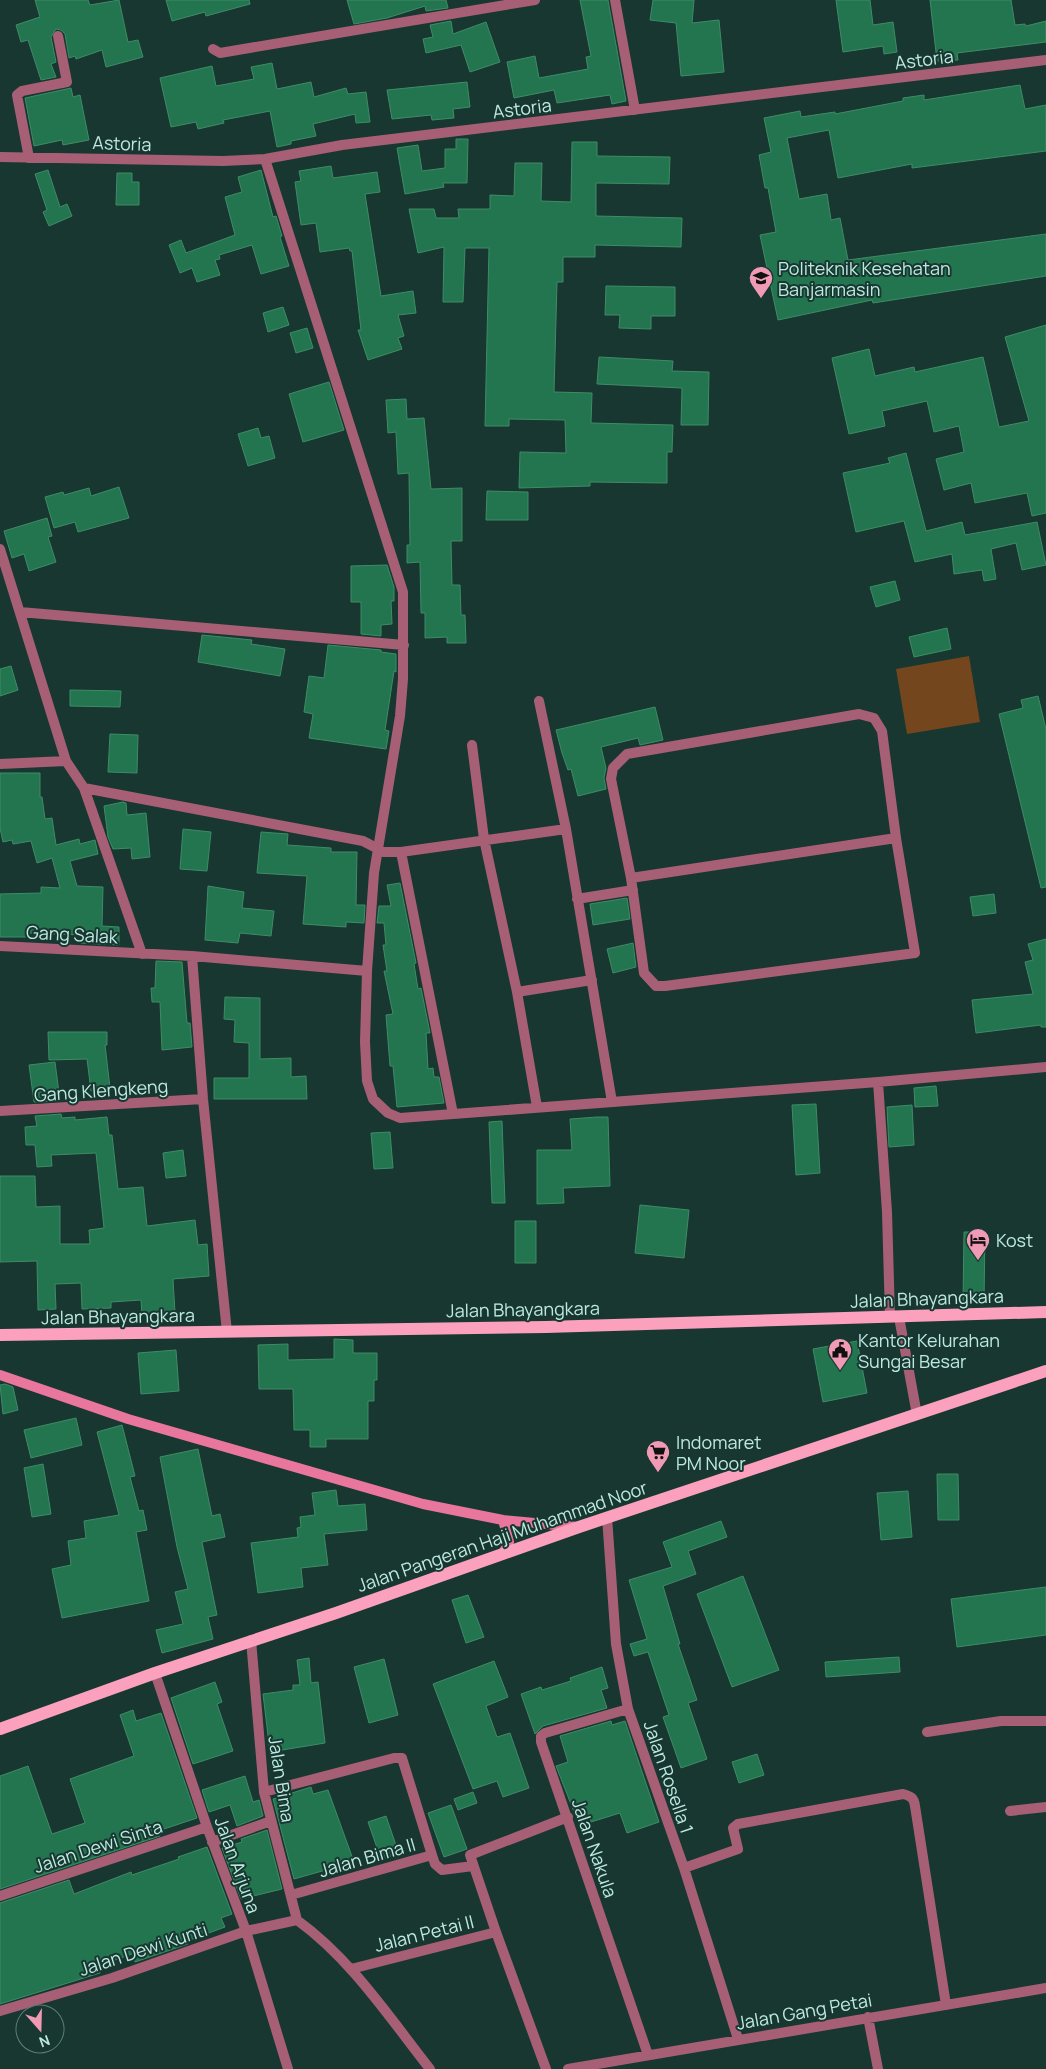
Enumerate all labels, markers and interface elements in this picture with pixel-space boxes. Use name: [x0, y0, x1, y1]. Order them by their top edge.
street label: Astoria: [893, 43, 955, 75]
street label: Astoria: [491, 92, 553, 124]
street label: Astoria: [92, 130, 152, 156]
place label: Politeknik Kesehatan Banjarmasin: [778, 256, 951, 301]
school or university icon: Politeknik Kesehatan Banjarmasin: [748, 265, 774, 299]
street label: Gang Salak: [25, 920, 120, 948]
street label: Gang Klengkeng: [33, 1073, 169, 1107]
hotel icon: Kost: [965, 1227, 991, 1261]
place label: Kost: [996, 1228, 1033, 1252]
street label: Jalan Bhayangkara: [850, 1283, 1004, 1313]
street label: Jalan Bhayangkara: [446, 1296, 600, 1322]
street label: Jalan Bhayangkara: [41, 1303, 195, 1329]
place label: Kantor Kelurahan Sungai Besar: [858, 1328, 1000, 1373]
public building icon: Kantor Kelurahan Sungai Besar: [827, 1337, 853, 1371]
place label: Indomaret PM Noor: [676, 1430, 761, 1475]
supermarket icon: Indomaret PM Noor: [645, 1439, 671, 1473]
street label: Jalan Pangeran Haji Muhammad Noor: [354, 1475, 651, 1597]
street label: Jalan Rosella 1: [638, 1717, 700, 1837]
street label: Jalan Bima: [263, 1734, 301, 1824]
street label: Jalan Nakula: [567, 1795, 623, 1901]
street label: Jalan Dewi Sinta: [31, 1814, 165, 1878]
street label: Jalan Arjuna: [210, 1814, 266, 1916]
street label: Jalan Bima II: [316, 1832, 418, 1882]
street label: Jalan Petai II: [372, 1909, 476, 1957]
street label: Jalan Dewi Kunti: [76, 1917, 210, 1981]
street label: Jalan Gang Petai: [734, 1987, 874, 2035]
north arrow: [15, 2004, 65, 2054]
text: N: [37, 2031, 53, 2052]

